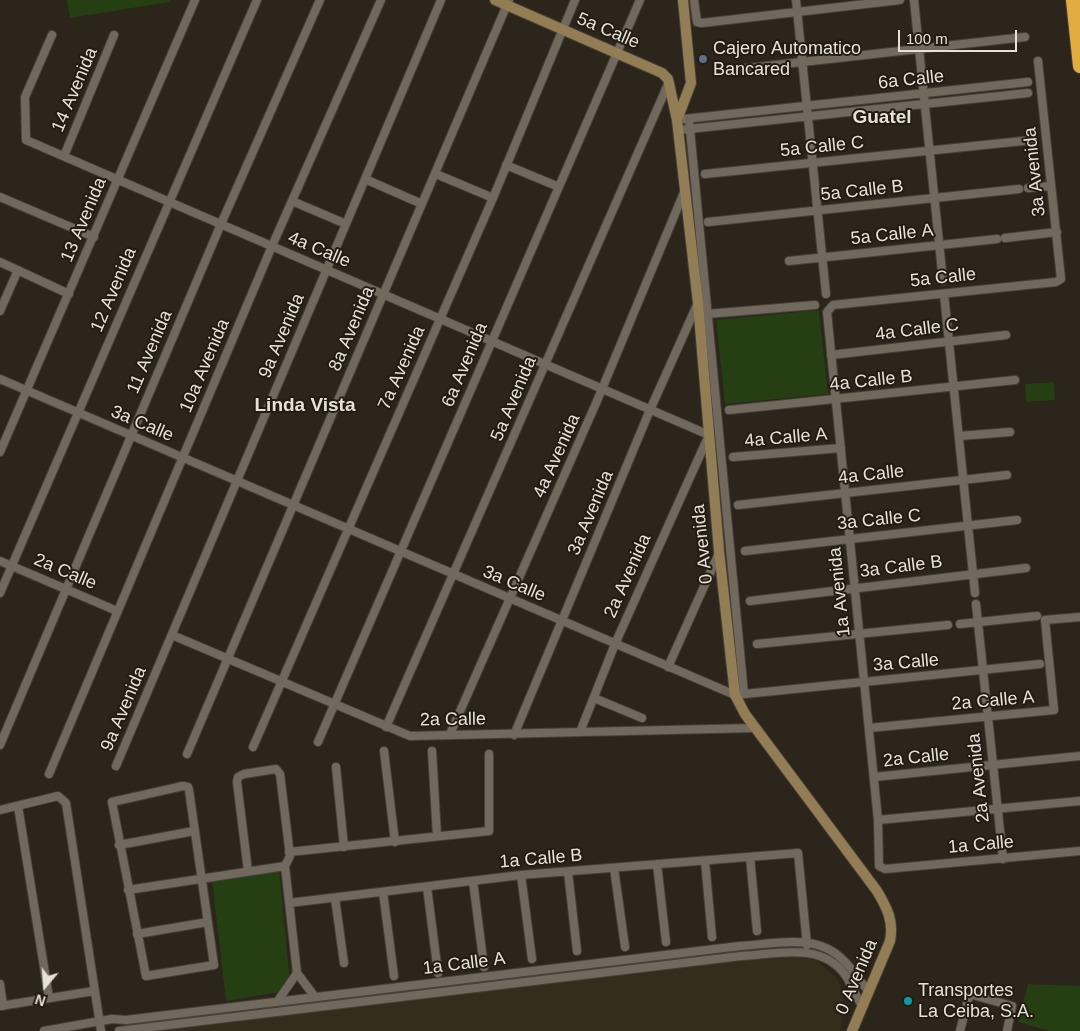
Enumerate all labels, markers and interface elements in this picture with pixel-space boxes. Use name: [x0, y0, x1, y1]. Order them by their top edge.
street label: 5a Calle: [573, 8, 643, 54]
scale bar: [900, 20, 1019, 52]
text: 100 m: [906, 30, 948, 47]
place label: Cajero Automatico Bancared: [713, 38, 861, 80]
street label: 14 Avenida: [48, 44, 102, 136]
marker: Cajero Automatico Bancared: [697, 53, 709, 65]
street label: 6a Calle: [877, 66, 945, 94]
district label: Guatel: [852, 107, 912, 129]
street label: 3a Avenida: [1020, 126, 1050, 218]
street label: 5a Calle C: [779, 132, 865, 162]
street label: 13 Avenida: [57, 174, 111, 266]
street label: 5a Calle B: [820, 176, 904, 206]
street label: 5a Calle A: [850, 220, 934, 250]
street label: 4a Calle: [284, 227, 354, 273]
street label: 12 Avenida: [87, 244, 141, 336]
street label: 5a Calle: [909, 264, 977, 292]
street label: 8a Avenida: [325, 283, 379, 375]
street label: 9a Avenida: [255, 290, 309, 382]
street label: 11 Avenida: [123, 307, 177, 397]
street label: 4a Calle C: [874, 314, 960, 346]
street label: 10a Avenida: [176, 316, 234, 416]
street label: 6a Avenida: [438, 319, 492, 411]
street label: 7a Avenida: [374, 323, 430, 413]
street label: 5a Avenida: [487, 353, 541, 445]
street label: 4a Calle B: [829, 366, 913, 396]
district label: Linda Vista: [254, 395, 356, 417]
street label: 3a Calle: [107, 401, 177, 447]
street label: 4a Avenida: [529, 411, 585, 501]
street label: 4a Calle A: [744, 424, 828, 452]
street label: 4a Calle: [837, 461, 905, 489]
street label: 3a Avenida: [564, 467, 618, 559]
street label: 0 Avenida: [688, 503, 718, 585]
street label: 3a Calle C: [836, 505, 922, 535]
street label: 2a Avenida: [600, 531, 656, 621]
street label: 1a Avenida: [825, 546, 855, 638]
street label: 2a Calle: [30, 549, 100, 595]
street label: 3a Calle B: [858, 551, 944, 583]
street label: 3a Calle: [479, 561, 549, 607]
street label: 3a Calle: [872, 649, 940, 677]
street label: 9a Avenida: [97, 663, 151, 755]
street label: 2a Calle A: [951, 687, 1035, 715]
street label: 2a Calle: [420, 709, 486, 731]
street label: 2a Avenida: [964, 732, 994, 824]
street label: 2a Calle: [882, 744, 950, 772]
street label: 1a Calle: [947, 831, 1015, 859]
street label: 1a Calle B: [499, 845, 583, 873]
street label: 0 Avenida: [831, 936, 883, 1018]
street label: 1a Calle A: [421, 948, 507, 980]
north arrow: [20, 961, 70, 1011]
place label: Transportes La Ceiba, S.A.: [918, 980, 1034, 1022]
text: N: [33, 991, 48, 1009]
marker: Transportes La Ceiba, S.A.: [902, 995, 914, 1007]

